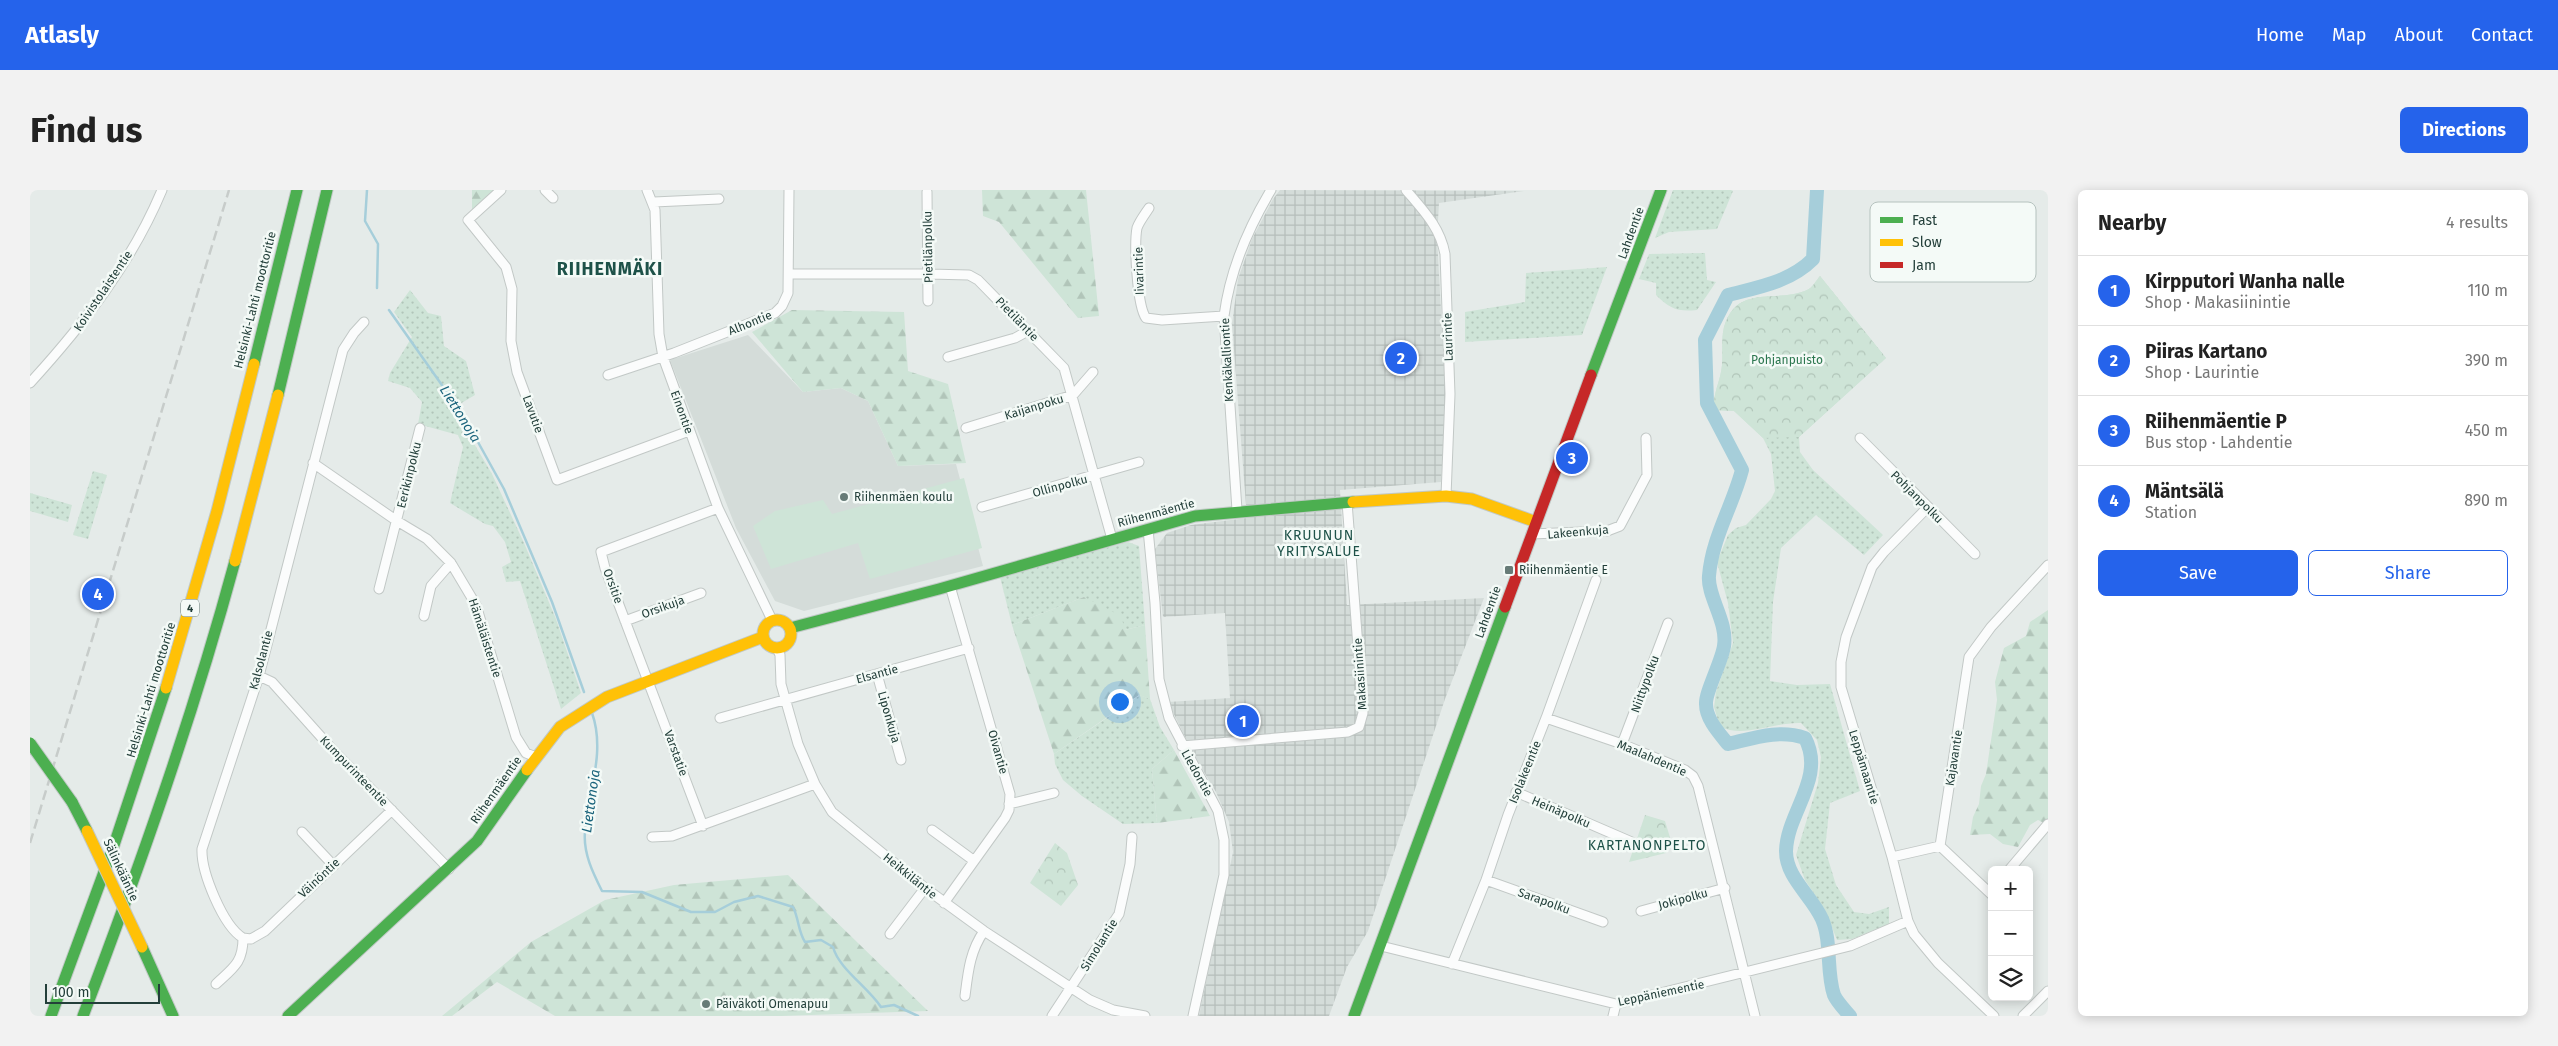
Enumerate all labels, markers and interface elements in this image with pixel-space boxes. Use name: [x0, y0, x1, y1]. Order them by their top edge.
text: Atlasly: [25, 21, 99, 49]
text: Home: [2256, 24, 2304, 46]
text: Map: [2332, 24, 2366, 46]
text: About: [2394, 24, 2443, 46]
text: Contact: [2471, 24, 2533, 46]
button: Directions: [2400, 107, 2528, 153]
text: Find us: [30, 109, 142, 151]
legend: [1870, 202, 2036, 282]
street label: Lahdentie: [1615, 205, 1647, 261]
text: Nearby: [2098, 210, 2166, 236]
street label: Pietilänpolku: [920, 211, 936, 283]
text: Fast: [1912, 212, 1938, 229]
text: 4 results: [2446, 213, 2508, 232]
street label: Helsinki-Lahti moottoritie: [231, 230, 279, 370]
text: Slow: [1912, 234, 1942, 251]
street label: Iivarintie: [1131, 247, 1147, 295]
street label: Koivistolaistentie: [71, 248, 135, 334]
text: Jam: [1912, 257, 1936, 274]
district label: RIIHENMÄKI: [557, 258, 663, 280]
text: Kirpputori Wanha nalle: [2145, 270, 2345, 293]
text: 1: [2110, 281, 2118, 300]
text: 110 m: [2467, 281, 2508, 300]
text: Shop · Makasiinintie: [2145, 293, 2291, 312]
street label: Pietiläntie: [993, 294, 1041, 344]
street label: Alhontie: [726, 308, 774, 338]
street label: Laurintie: [1440, 312, 1456, 362]
street label: Kenkäkalliontie: [1218, 318, 1236, 402]
pin: 2: [1385, 339, 1417, 377]
text: Piiras Kartano: [2145, 340, 2267, 363]
text: 2: [2110, 351, 2118, 370]
text: 390 m: [2465, 351, 2508, 370]
park label: Pohjanpuisto: [1751, 353, 1823, 367]
text: Shop · Laurintie: [2145, 363, 2259, 382]
water label: Liettonoja: [436, 382, 484, 446]
street label: Einontie: [668, 388, 696, 436]
street label: Kaijanpoku: [1003, 391, 1065, 423]
street label: Lavutie: [520, 393, 546, 435]
text: Riihenmäentie P: [2145, 410, 2287, 433]
text: 3: [2110, 421, 2118, 440]
text: 450 m: [2465, 421, 2508, 440]
text: Bus stop · Lahdentie: [2145, 433, 2293, 452]
pin: 3: [1556, 439, 1588, 477]
street label: Eerikinpolku: [394, 440, 424, 510]
street label: Pohjanpolku: [1888, 468, 1946, 526]
street label: Ollinpolku: [1031, 472, 1089, 500]
text: Mäntsälä: [2145, 480, 2224, 503]
place label: Riihenmäen koulu: [854, 490, 953, 504]
marker: Riihenmäen koulu: [838, 491, 850, 503]
text: 4: [2109, 491, 2119, 510]
text: 890 m: [2464, 491, 2508, 510]
street label: Riihenmäentie: [1116, 496, 1196, 530]
text: Station: [2145, 503, 2197, 522]
street label: Lakeenkuja: [1547, 522, 1609, 542]
district label: KRUUNUN YRITYSALUE: [1277, 527, 1361, 560]
button: Save: [2098, 550, 2298, 596]
button: Share: [2308, 550, 2508, 596]
place label: Riihenmäentie E: [1519, 563, 1608, 577]
marker: Riihenmäentie E: [1503, 564, 1515, 576]
street label: Orsitie: [600, 567, 626, 605]
pin: 4: [82, 575, 114, 613]
street label: Lahdentie: [1472, 584, 1504, 640]
street label: Orsikuja: [640, 593, 686, 621]
street label: Hämäläistentie: [466, 597, 504, 679]
road number: 4: [181, 599, 199, 616]
street label: Helsinki-Lahti moottoritie: [124, 621, 178, 759]
street label: Kalsolantie: [246, 629, 276, 691]
street label: Makasiinintie: [1350, 637, 1370, 711]
street label: Niittypolku: [1628, 653, 1662, 715]
street label: Elsantie: [854, 662, 900, 686]
street label: Liponkuja: [875, 689, 903, 745]
your location: [1107, 689, 1133, 715]
pin: 1: [1227, 702, 1259, 740]
street label: Varstatie: [661, 728, 691, 778]
street label: Oivantie: [985, 728, 1011, 776]
street label: Leppämaantie: [1846, 728, 1882, 806]
street label: Kajavantie: [1943, 729, 1965, 787]
street label: Kumpurinteentie: [317, 733, 391, 809]
street label: Maalahdentie: [1615, 737, 1689, 779]
street label: Isolakeentie: [1506, 739, 1544, 805]
street label: Liedontie: [1178, 747, 1216, 799]
street label: Riihenmäentie: [468, 754, 524, 826]
water label: Liettonoja: [578, 768, 604, 834]
street label: Heinäpolku: [1530, 793, 1592, 831]
street label: Sälinkääntie: [100, 837, 142, 903]
district label: KARTANONPELTO: [1588, 837, 1706, 854]
street label: Heikkiläntie: [880, 850, 940, 902]
street label: Väinöntie: [295, 855, 343, 901]
map controls: [1988, 866, 2033, 1001]
button: +: [1988, 866, 2033, 911]
street label: Sarapolku: [1516, 885, 1572, 917]
street label: Jokipolku: [1657, 886, 1709, 912]
button: −: [1988, 911, 2033, 956]
street label: Simolantie: [1078, 916, 1120, 974]
button: layers: [1988, 956, 2033, 1001]
street label: Leppäniementie: [1617, 977, 1705, 1009]
scale bar: [45, 981, 160, 1004]
text: 100 m: [52, 984, 89, 1001]
place label: Päiväkoti Omenapuu: [716, 997, 828, 1011]
marker: Päiväkoti Omenapuu: [700, 998, 712, 1010]

